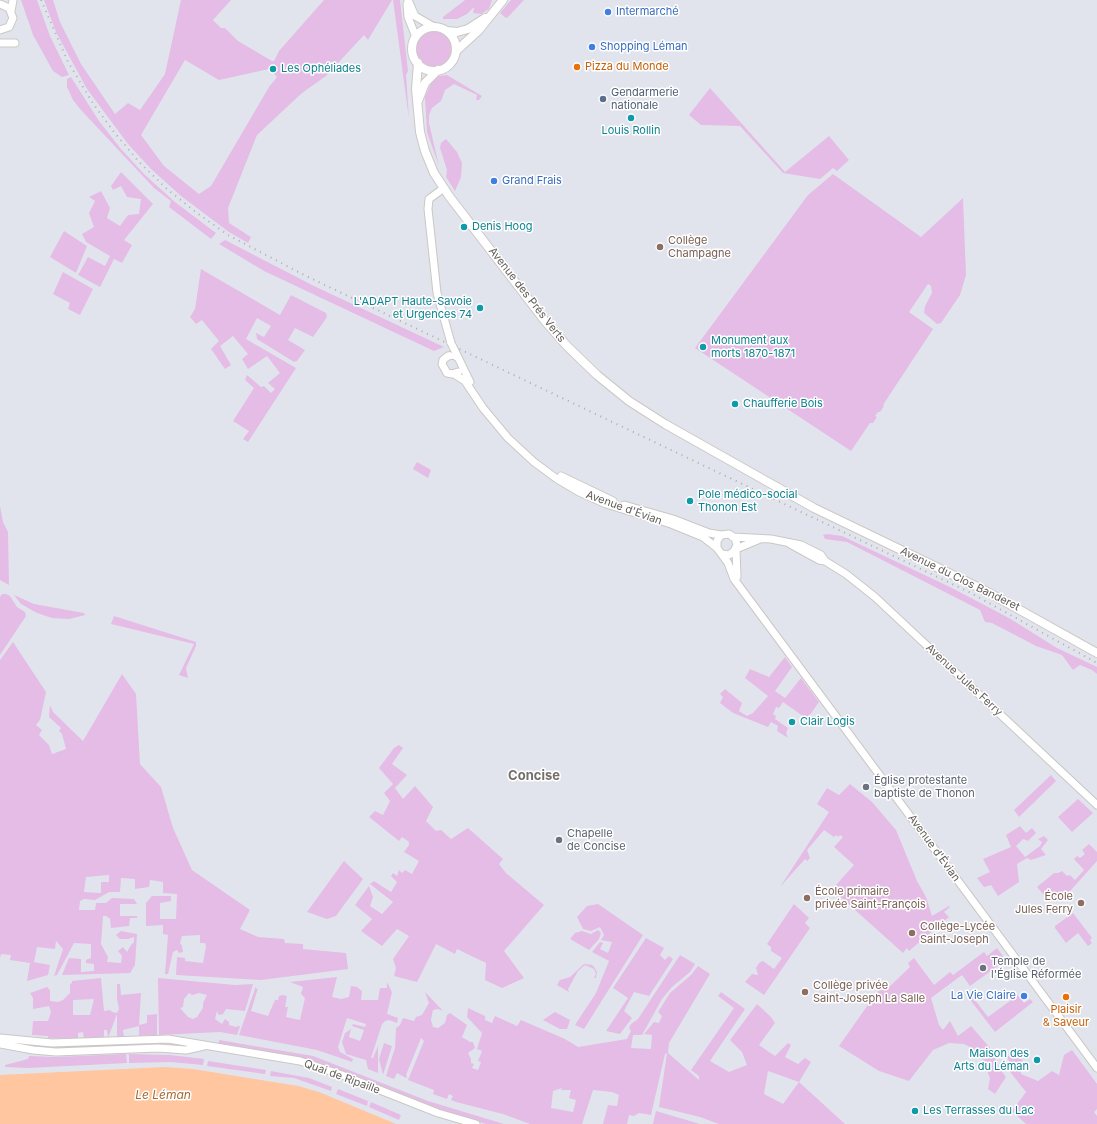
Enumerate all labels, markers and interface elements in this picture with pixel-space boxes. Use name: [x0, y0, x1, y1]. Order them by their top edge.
place label: Intermarché: [616, 5, 679, 19]
marker: Intermarché: [603, 7, 613, 17]
place label: Shopping Léman: [600, 40, 688, 54]
marker: Shopping Léman: [587, 42, 597, 52]
place label: Pizza du Monde: [585, 60, 669, 74]
place label: Les Ophéliades: [281, 62, 361, 76]
marker: Pizza du Monde: [572, 62, 582, 72]
marker: Les Ophéliades: [268, 64, 278, 74]
place label: Gendarmerie nationale: [611, 86, 679, 112]
marker: Gendarmerie nationale: [598, 94, 608, 104]
marker: Louis Rollin: [626, 113, 636, 123]
place label: Louis Rollin: [602, 124, 660, 138]
place label: Grand Frais: [502, 174, 562, 188]
marker: Grand Frais: [489, 176, 499, 186]
place label: Denis Hoog: [472, 220, 533, 234]
marker: Denis Hoog: [459, 222, 469, 232]
place label: Collège Champagne: [668, 234, 731, 260]
marker: Collège Champagne: [655, 242, 665, 252]
street label: Avenue des Prés Verts: [486, 245, 568, 345]
place label: L'ADAPT Haute-Savoie et Urgences 74: [354, 295, 472, 321]
marker: L'ADAPT Haute-Savoie et Urgences 74: [475, 303, 485, 313]
place label: Monument aux morts 1870-1871: [711, 334, 795, 360]
marker: Monument aux morts 1870-1871: [698, 342, 708, 352]
place label: Chaufferie Bois: [743, 397, 823, 411]
marker: Chaufferie Bois: [730, 399, 740, 409]
street label: Avenue d'Évian: [584, 488, 664, 528]
place label: Pole médico-social Thonon Est: [698, 488, 797, 514]
marker: Pole médico-social Thonon Est: [685, 496, 695, 506]
street label: Avenue du Clos Banderet: [898, 544, 1022, 614]
street label: Avenue Jules Ferry: [923, 641, 1005, 719]
place label: Clair Logis: [800, 715, 855, 729]
marker: Clair Logis: [787, 717, 797, 727]
district label: Concise: [508, 768, 560, 784]
place label: Église protestante baptiste de Thonon: [874, 774, 975, 800]
marker: Église protestante baptiste de Thonon: [861, 782, 871, 792]
street label: Avenue d'Évian: [905, 812, 963, 884]
place label: Chapelle de Concise: [567, 827, 626, 853]
marker: Chapelle de Concise: [554, 835, 564, 845]
place label: École primaire privée Saint-François: [815, 885, 926, 911]
place label: École Jules Ferry: [1015, 890, 1073, 916]
marker: École primaire privée Saint-François: [802, 893, 812, 903]
marker: École Jules Ferry: [1076, 898, 1086, 908]
place label: Collège-Lycée Saint-Joseph: [920, 920, 995, 946]
marker: Collège-Lycée Saint-Joseph: [907, 928, 917, 938]
place label: Temple de l'Église Réformée: [991, 955, 1081, 981]
marker: Temple de l'Église Réformée: [978, 963, 988, 973]
place label: Collège privée Saint-Joseph La Salle: [813, 979, 925, 1005]
marker: Collège privée Saint-Joseph La Salle: [800, 987, 810, 997]
place label: La Vie Claire: [951, 989, 1016, 1003]
marker: La Vie Claire: [1019, 991, 1029, 1001]
marker: Plaisir & Saveur: [1061, 992, 1071, 1002]
place label: Plaisir & Saveur: [1043, 1003, 1089, 1029]
place label: Maison des Arts du Léman: [953, 1047, 1029, 1073]
marker: Maison des Arts du Léman: [1032, 1055, 1042, 1065]
street label: Quai de Ripaille: [302, 1057, 382, 1097]
water label: Le Léman: [135, 1088, 191, 1102]
place label: Les Terrasses du Lac: [923, 1104, 1034, 1118]
marker: Les Terrasses du Lac: [910, 1106, 920, 1116]

